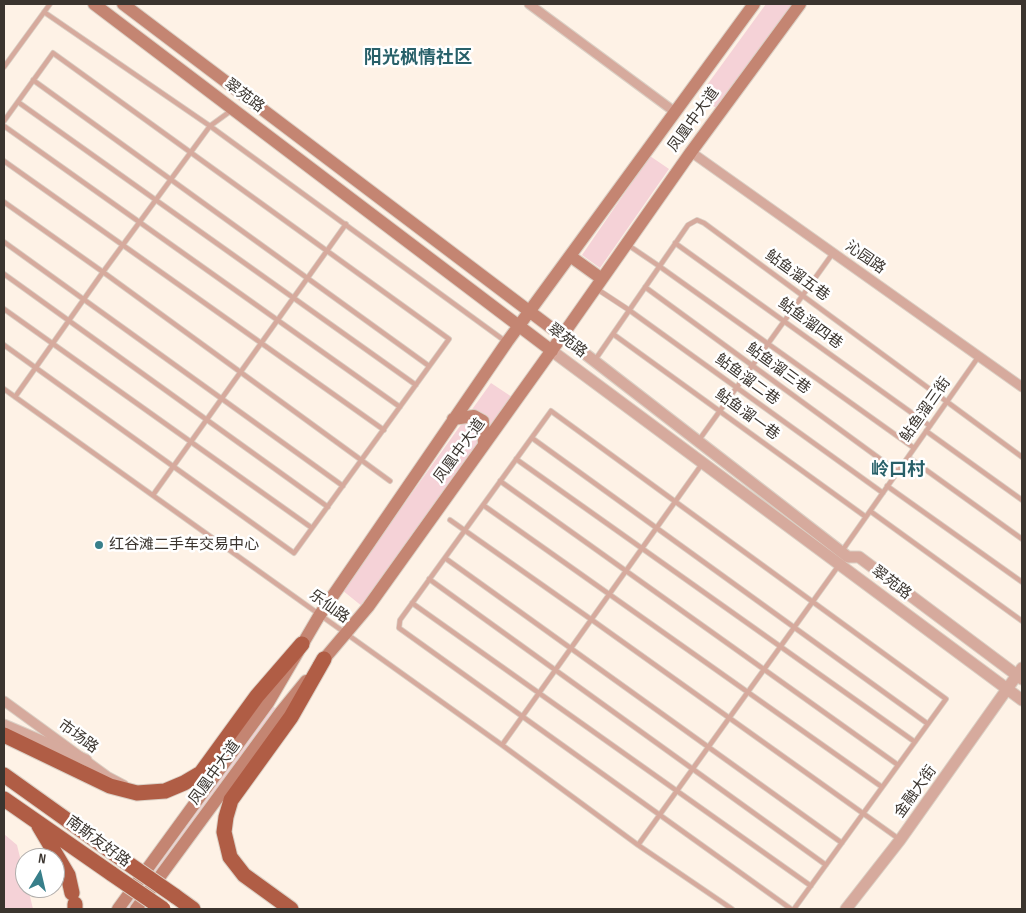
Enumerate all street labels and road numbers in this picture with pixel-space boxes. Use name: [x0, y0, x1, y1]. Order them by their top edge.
street label: 翠苑路: [221, 75, 267, 117]
street label: 凤凰中大道: [665, 84, 723, 156]
street label: 沁园路: [841, 238, 889, 278]
street label: 鲇鱼溜五巷: [761, 247, 833, 305]
street label: 鲇鱼溜四巷: [774, 295, 846, 353]
street label: 翠苑路: [544, 320, 590, 362]
street label: 鲇鱼溜三巷: [742, 340, 814, 398]
street label: 鲇鱼溜二巷: [711, 351, 783, 409]
street label: 鲇鱼溜三街: [897, 374, 955, 446]
street label: 鲇鱼溜一巷: [711, 386, 783, 444]
street label: 凤凰中大道: [431, 415, 489, 487]
street label: 翠苑路: [868, 562, 914, 604]
street label: 乐仙路: [306, 586, 352, 628]
street label: 市场路: [55, 716, 101, 758]
street label: 凤凰中大道: [186, 737, 244, 809]
street label: 金融大街: [891, 762, 941, 822]
street label: 南斯友好路: [62, 813, 134, 871]

